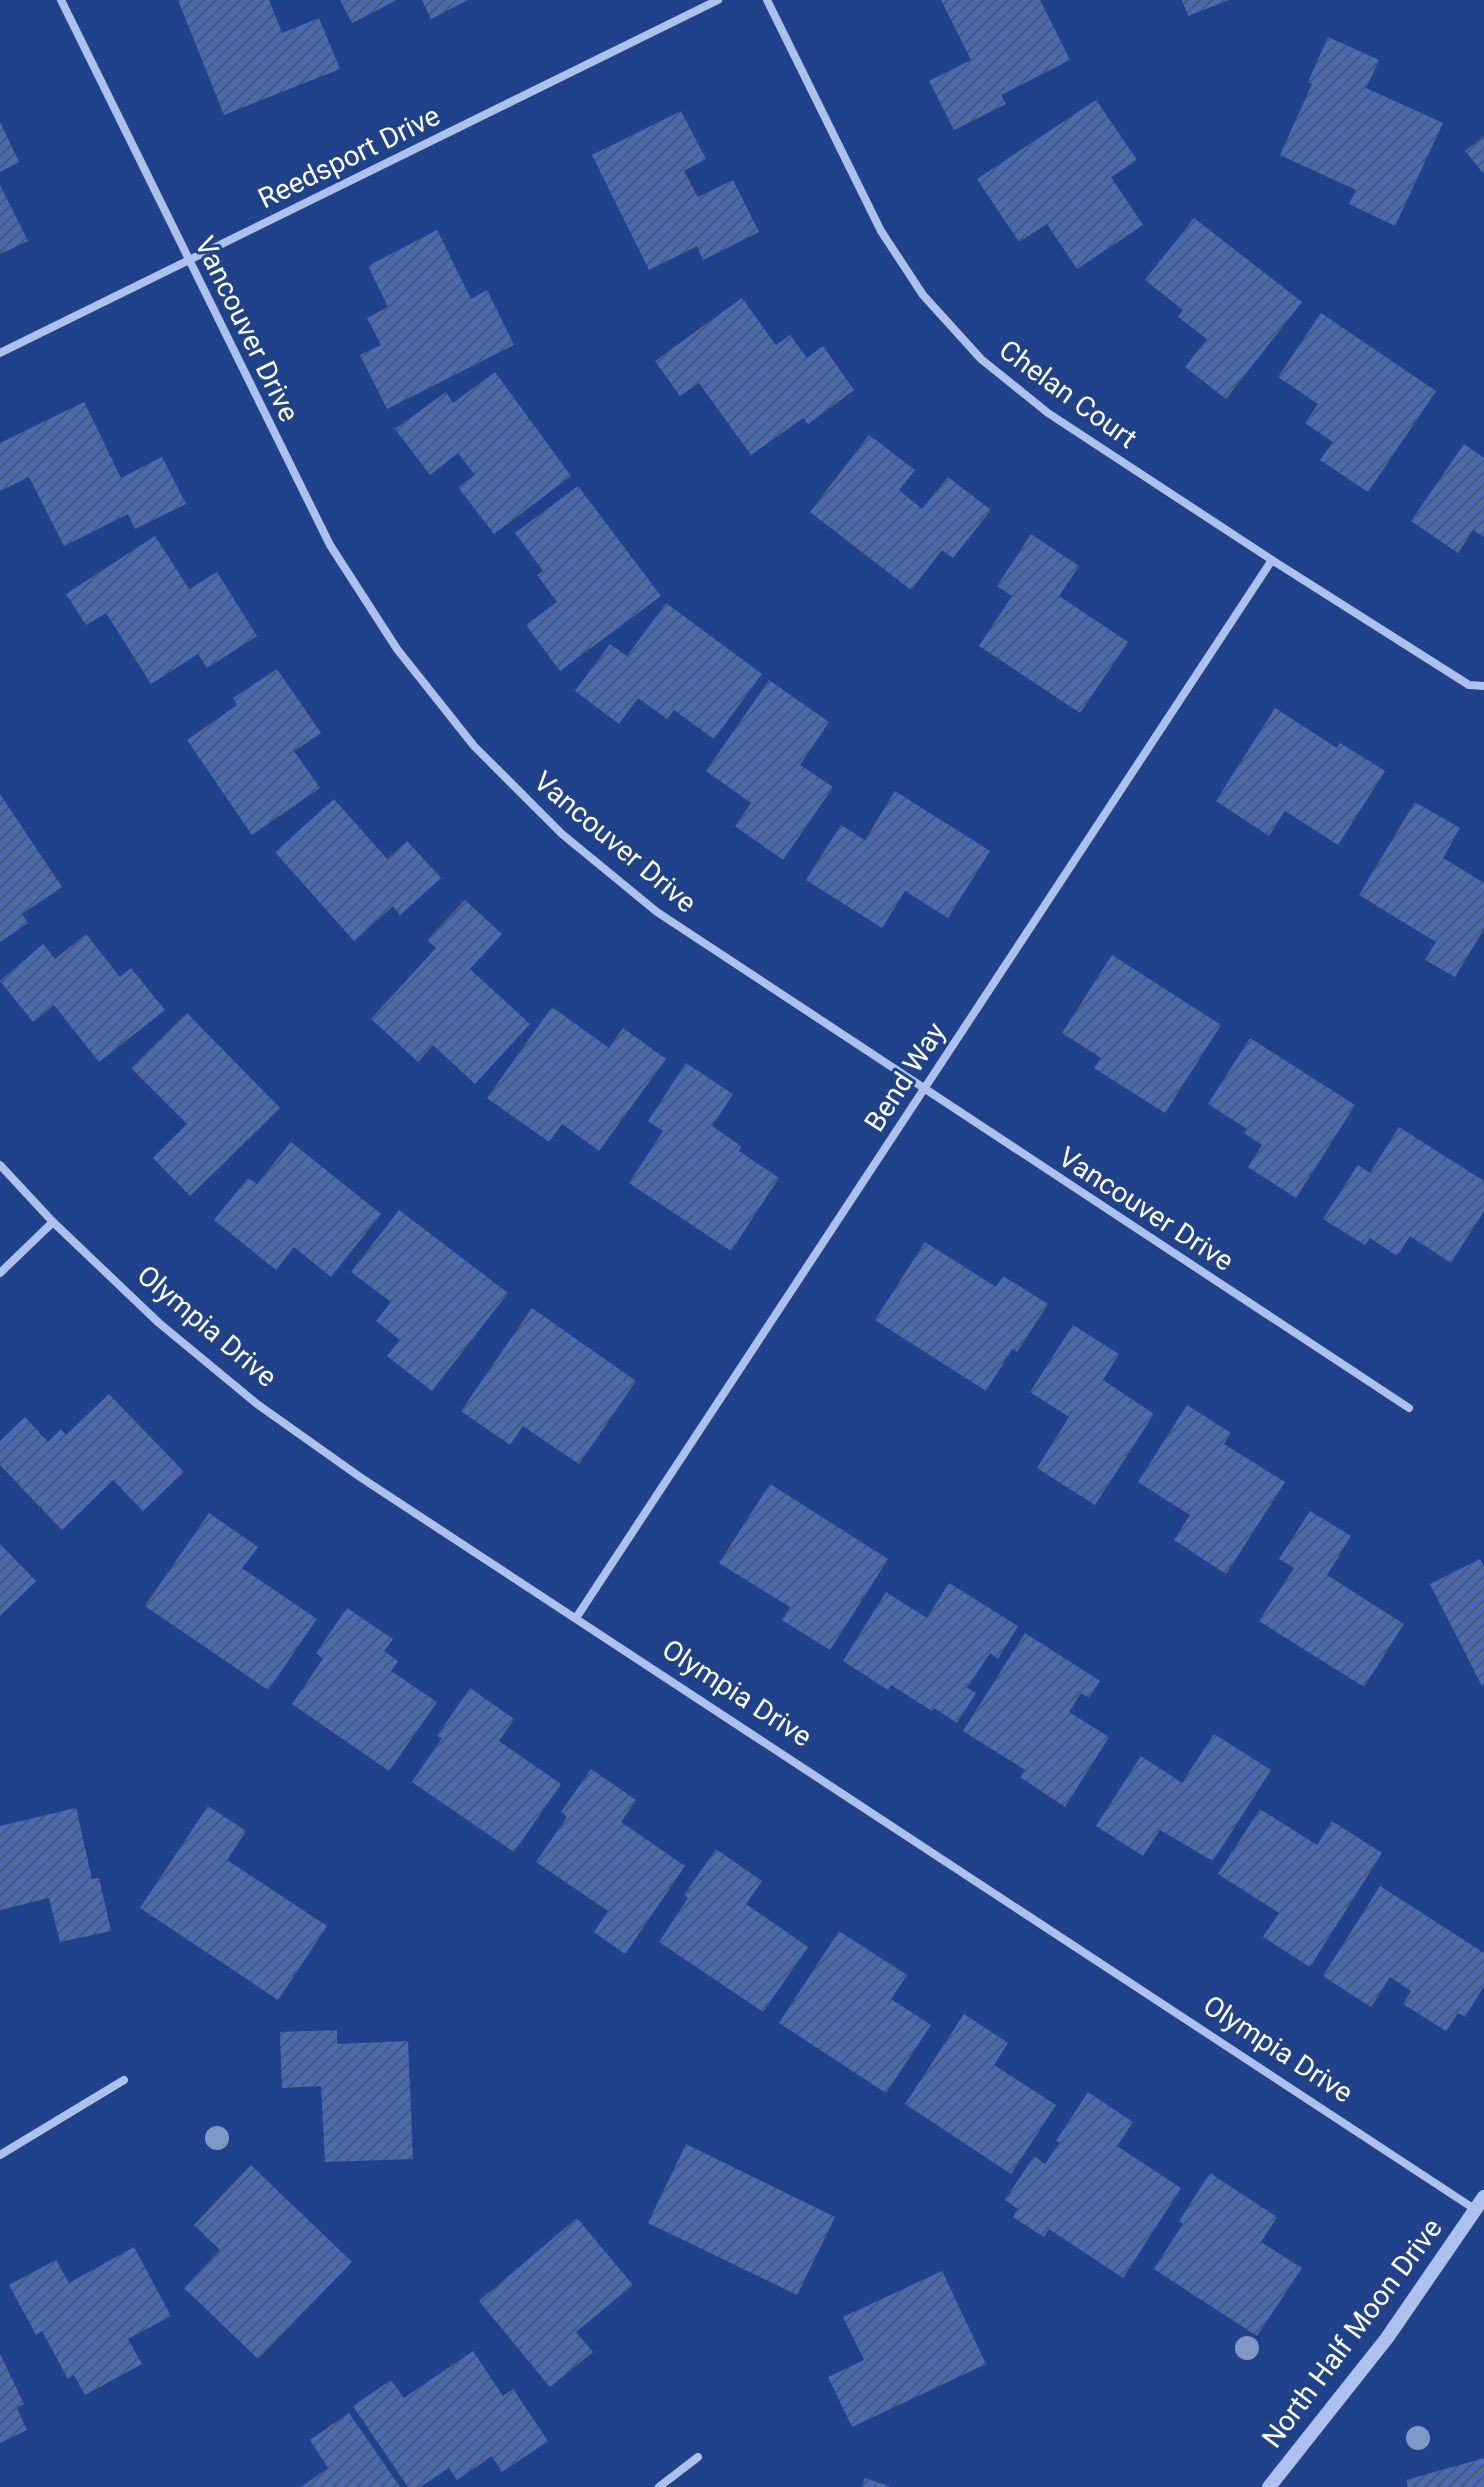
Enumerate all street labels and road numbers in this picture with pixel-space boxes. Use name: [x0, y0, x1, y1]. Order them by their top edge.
street label: Reedsport Drive: [253, 99, 445, 215]
street label: Vancouver Drive: [188, 231, 306, 427]
street label: Chelan Court: [993, 333, 1143, 455]
street label: Vancouver Drive: [527, 765, 703, 919]
street label: Bend Way: [858, 1016, 952, 1138]
street label: Vancouver Drive: [1053, 1140, 1239, 1278]
street label: Olympia Drive: [131, 1258, 283, 1394]
street label: Olympia Drive: [656, 1632, 818, 1754]
street label: Olympia Drive: [1197, 1988, 1359, 2110]
street label: North Half Moon Drive: [1255, 2212, 1449, 2454]

